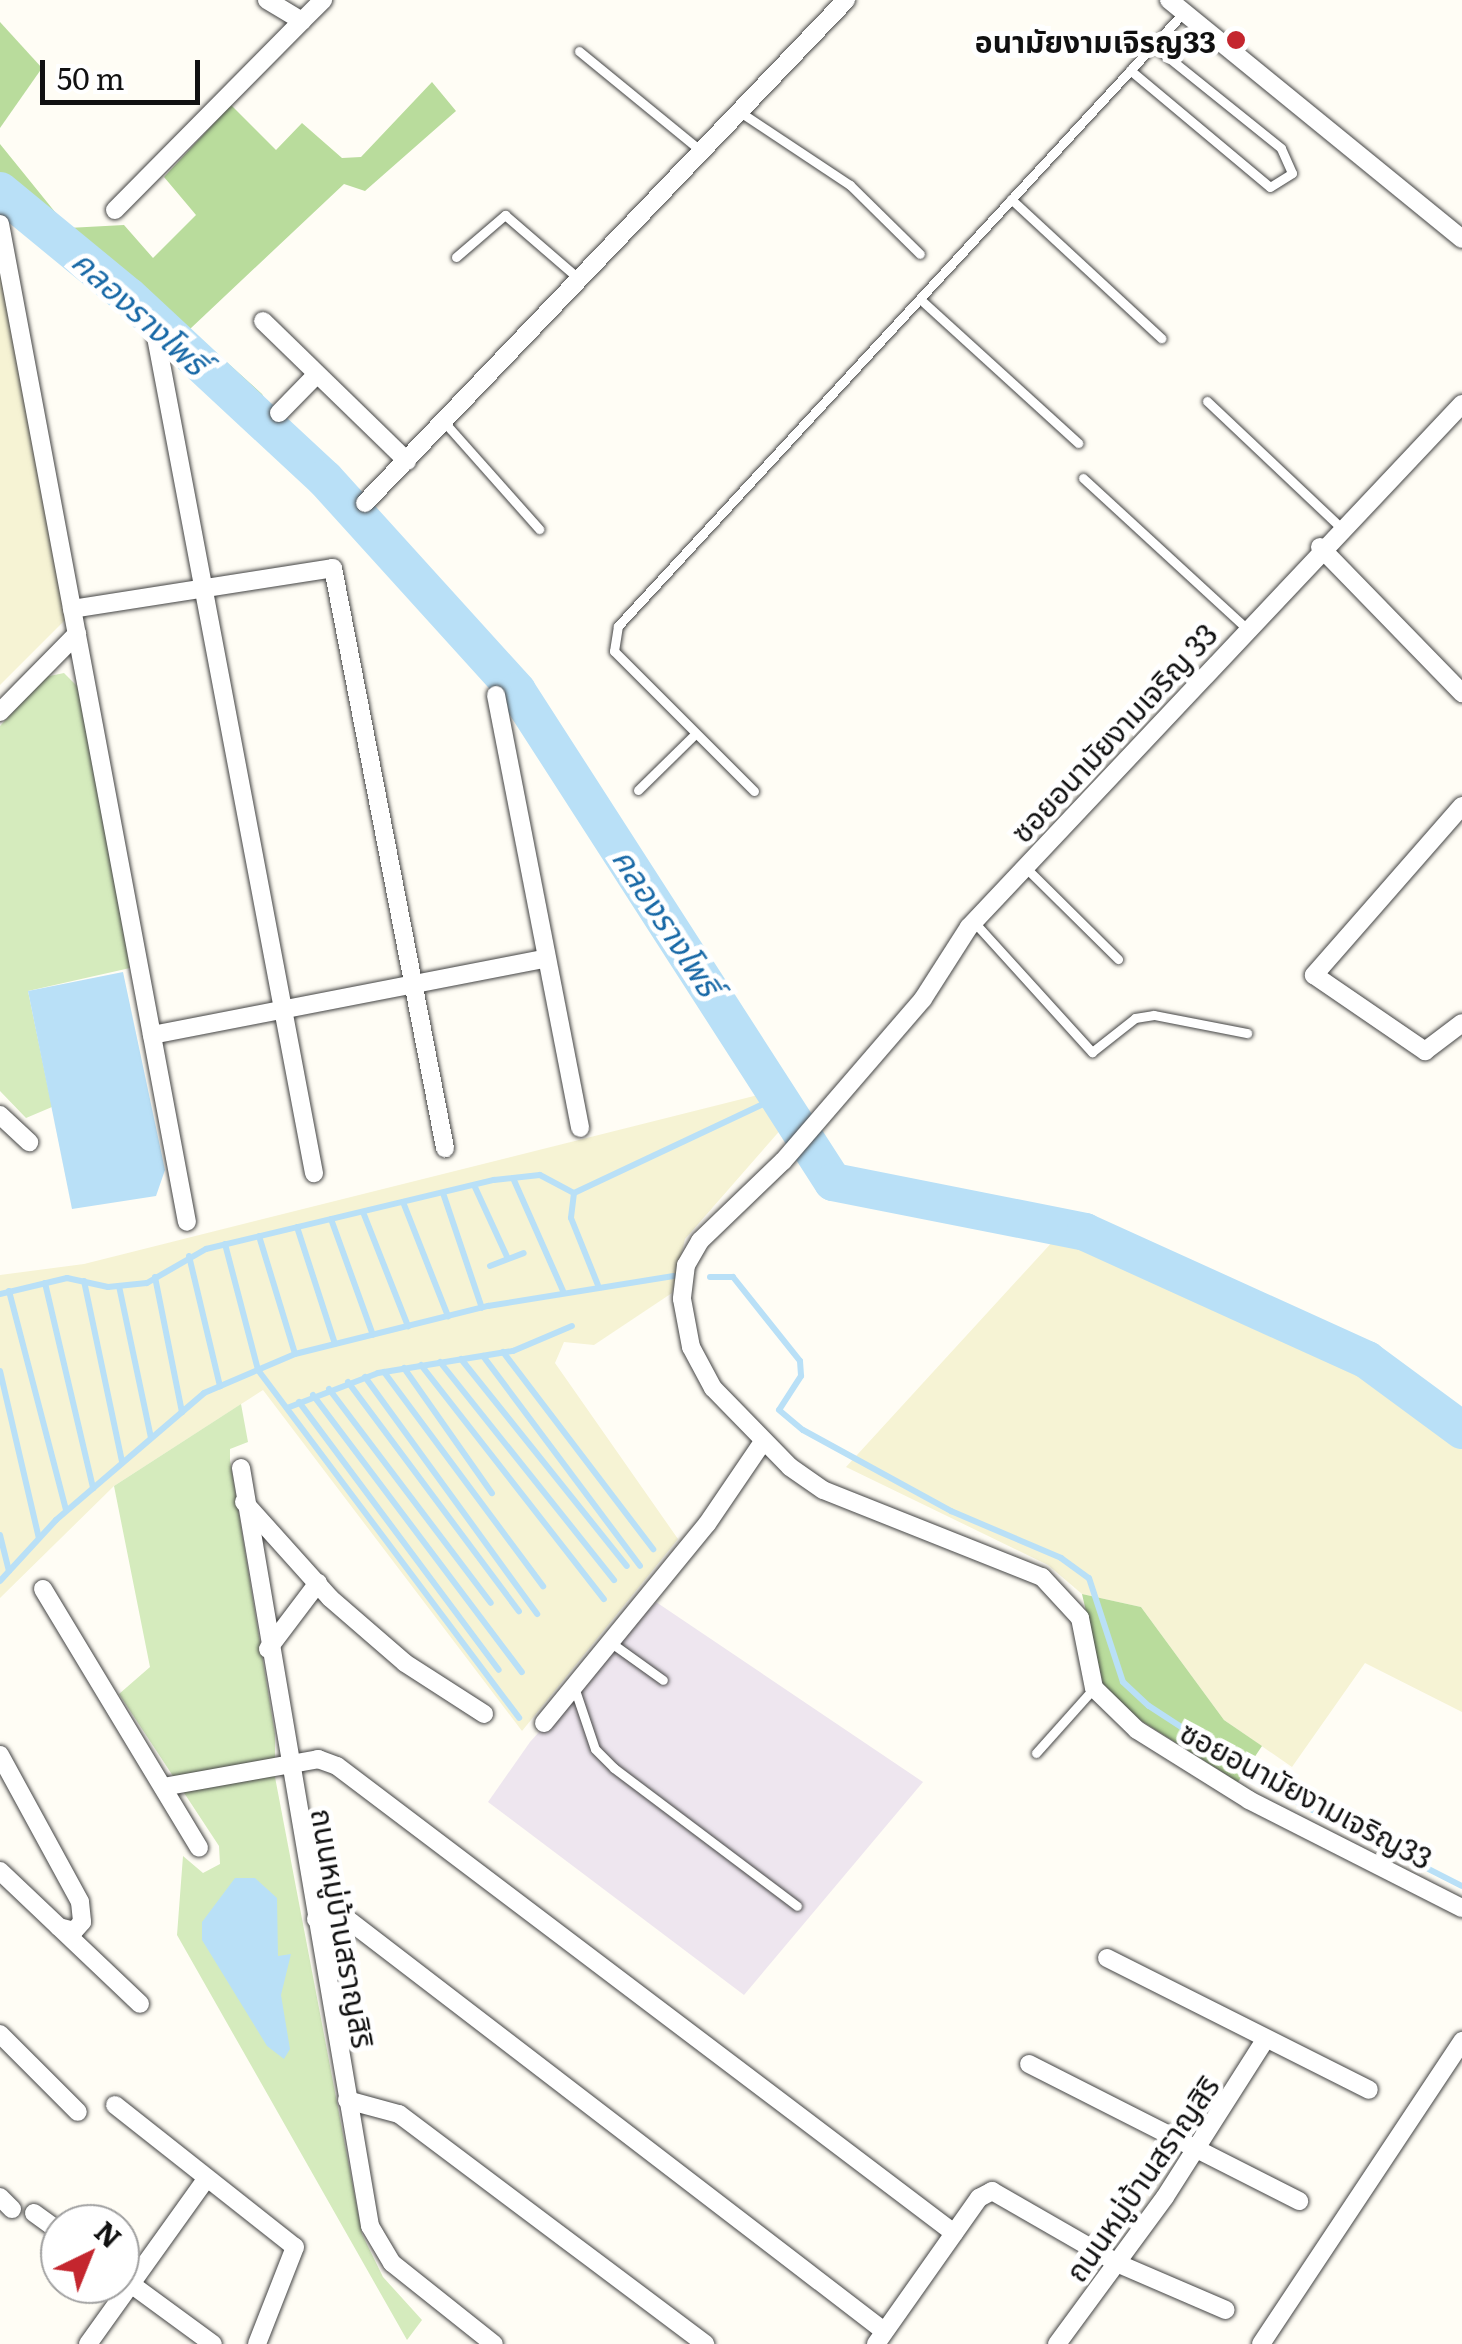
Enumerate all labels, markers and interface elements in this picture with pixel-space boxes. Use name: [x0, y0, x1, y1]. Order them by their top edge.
place label: อนามัยงามเจิรญ33: [975, 22, 1216, 58]
marker: อนามัยงามเจิรญ33: [1225, 29, 1247, 51]
scale bar: [45, 40, 205, 102]
text: 50 m: [57, 55, 125, 99]
water label: คลองรางโพธิ์: [66, 240, 216, 382]
street label: ซอยอนามัยงามเจริญ 33: [1002, 615, 1224, 849]
water label: คลองรางโพธิ์: [606, 840, 730, 1002]
street label: ซอยอนามัยงามเจริญ33: [1175, 1712, 1439, 1876]
street label: ถนนหมู่บ้านสราญสิริ: [305, 1805, 383, 2051]
street label: ถนนหมู่บ้านสราญสิริ: [1057, 2068, 1225, 2288]
north arrow: [40, 2204, 140, 2304]
text: N: [86, 2210, 132, 2257]

